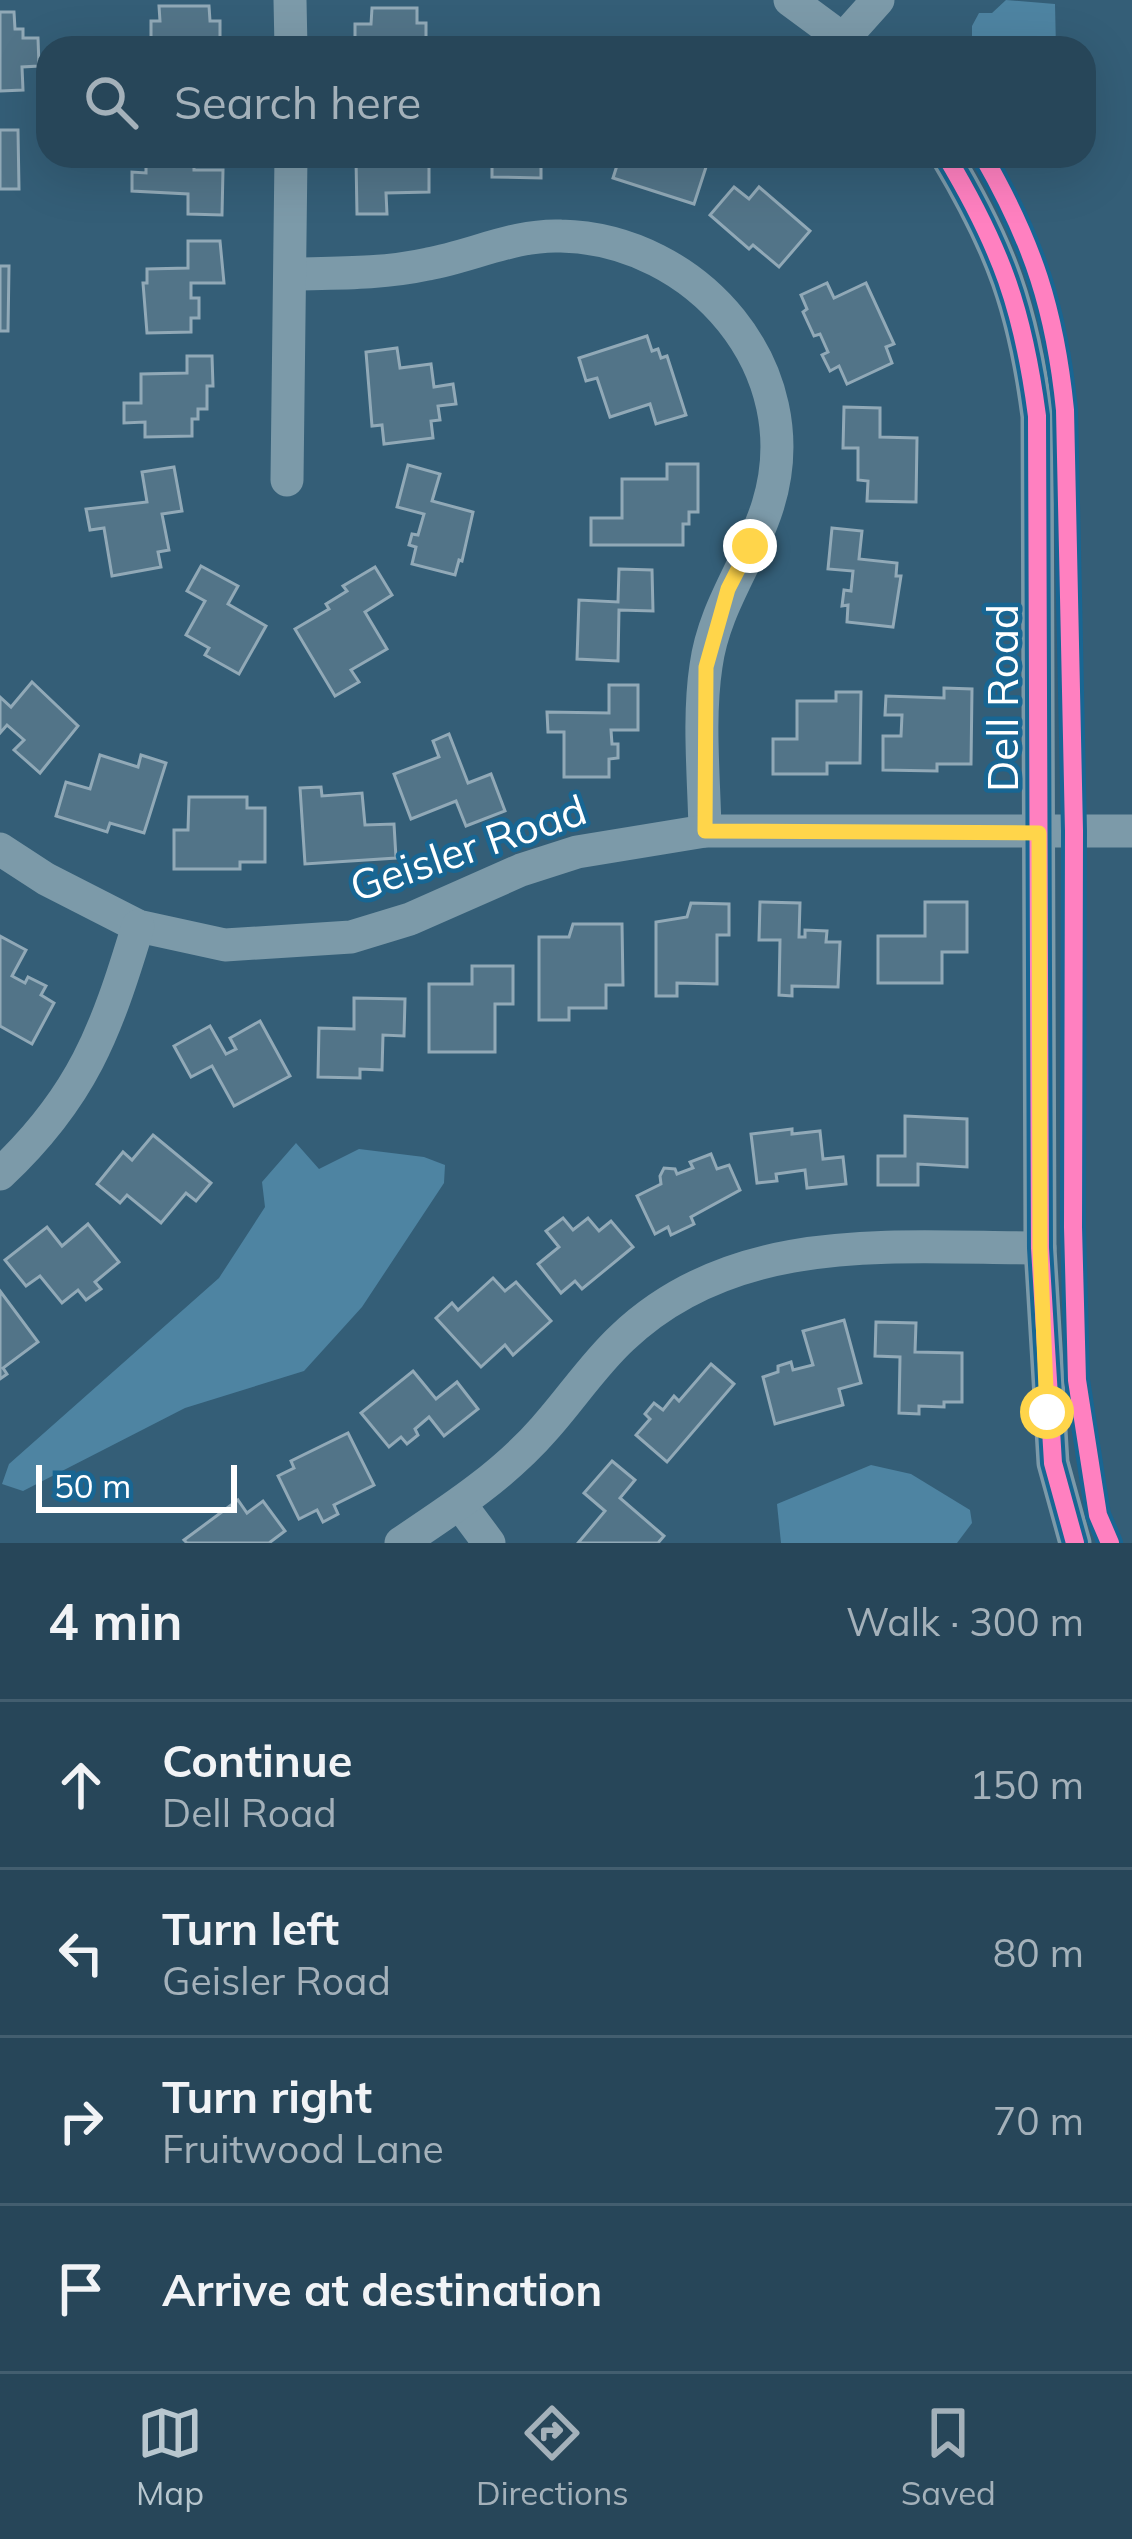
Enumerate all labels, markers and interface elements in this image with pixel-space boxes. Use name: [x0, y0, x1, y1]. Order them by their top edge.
search box: [36, 36, 1096, 168]
icon: search: [78, 69, 144, 135]
text: Search here: [174, 74, 421, 130]
route end: [723, 519, 777, 573]
street label: Dell Road: [976, 604, 1029, 792]
street label: Geisler Road: [343, 782, 593, 913]
route start: [1020, 1385, 1074, 1439]
scale bar: [36, 1459, 237, 1512]
text: 50 m: [54, 1465, 131, 1506]
text: 4 min: [48, 1589, 183, 1653]
text: Walk · 300 m: [846, 1597, 1084, 1646]
text: Continue: [162, 1732, 352, 1788]
icon: ahead: [48, 1752, 114, 1818]
text: 150 m: [969, 1760, 1084, 1809]
text: Dell Road: [162, 1788, 337, 1837]
text: Turn left: [162, 1900, 339, 1956]
icon: left: [48, 1920, 114, 1986]
text: 80 m: [993, 1928, 1084, 1977]
text: Geisler Road: [162, 1956, 391, 2005]
text: Turn right: [162, 2068, 372, 2124]
icon: right: [48, 2088, 114, 2154]
text: 70 m: [993, 2096, 1084, 2145]
text: Fruitwood Lane: [162, 2124, 444, 2173]
icon: arrive: [48, 2256, 114, 2322]
text: Arrive at destination: [162, 2261, 602, 2317]
tab: Map: [136, 2400, 204, 2513]
tab: Directions: [476, 2400, 629, 2513]
tab: Saved: [901, 2400, 996, 2513]

